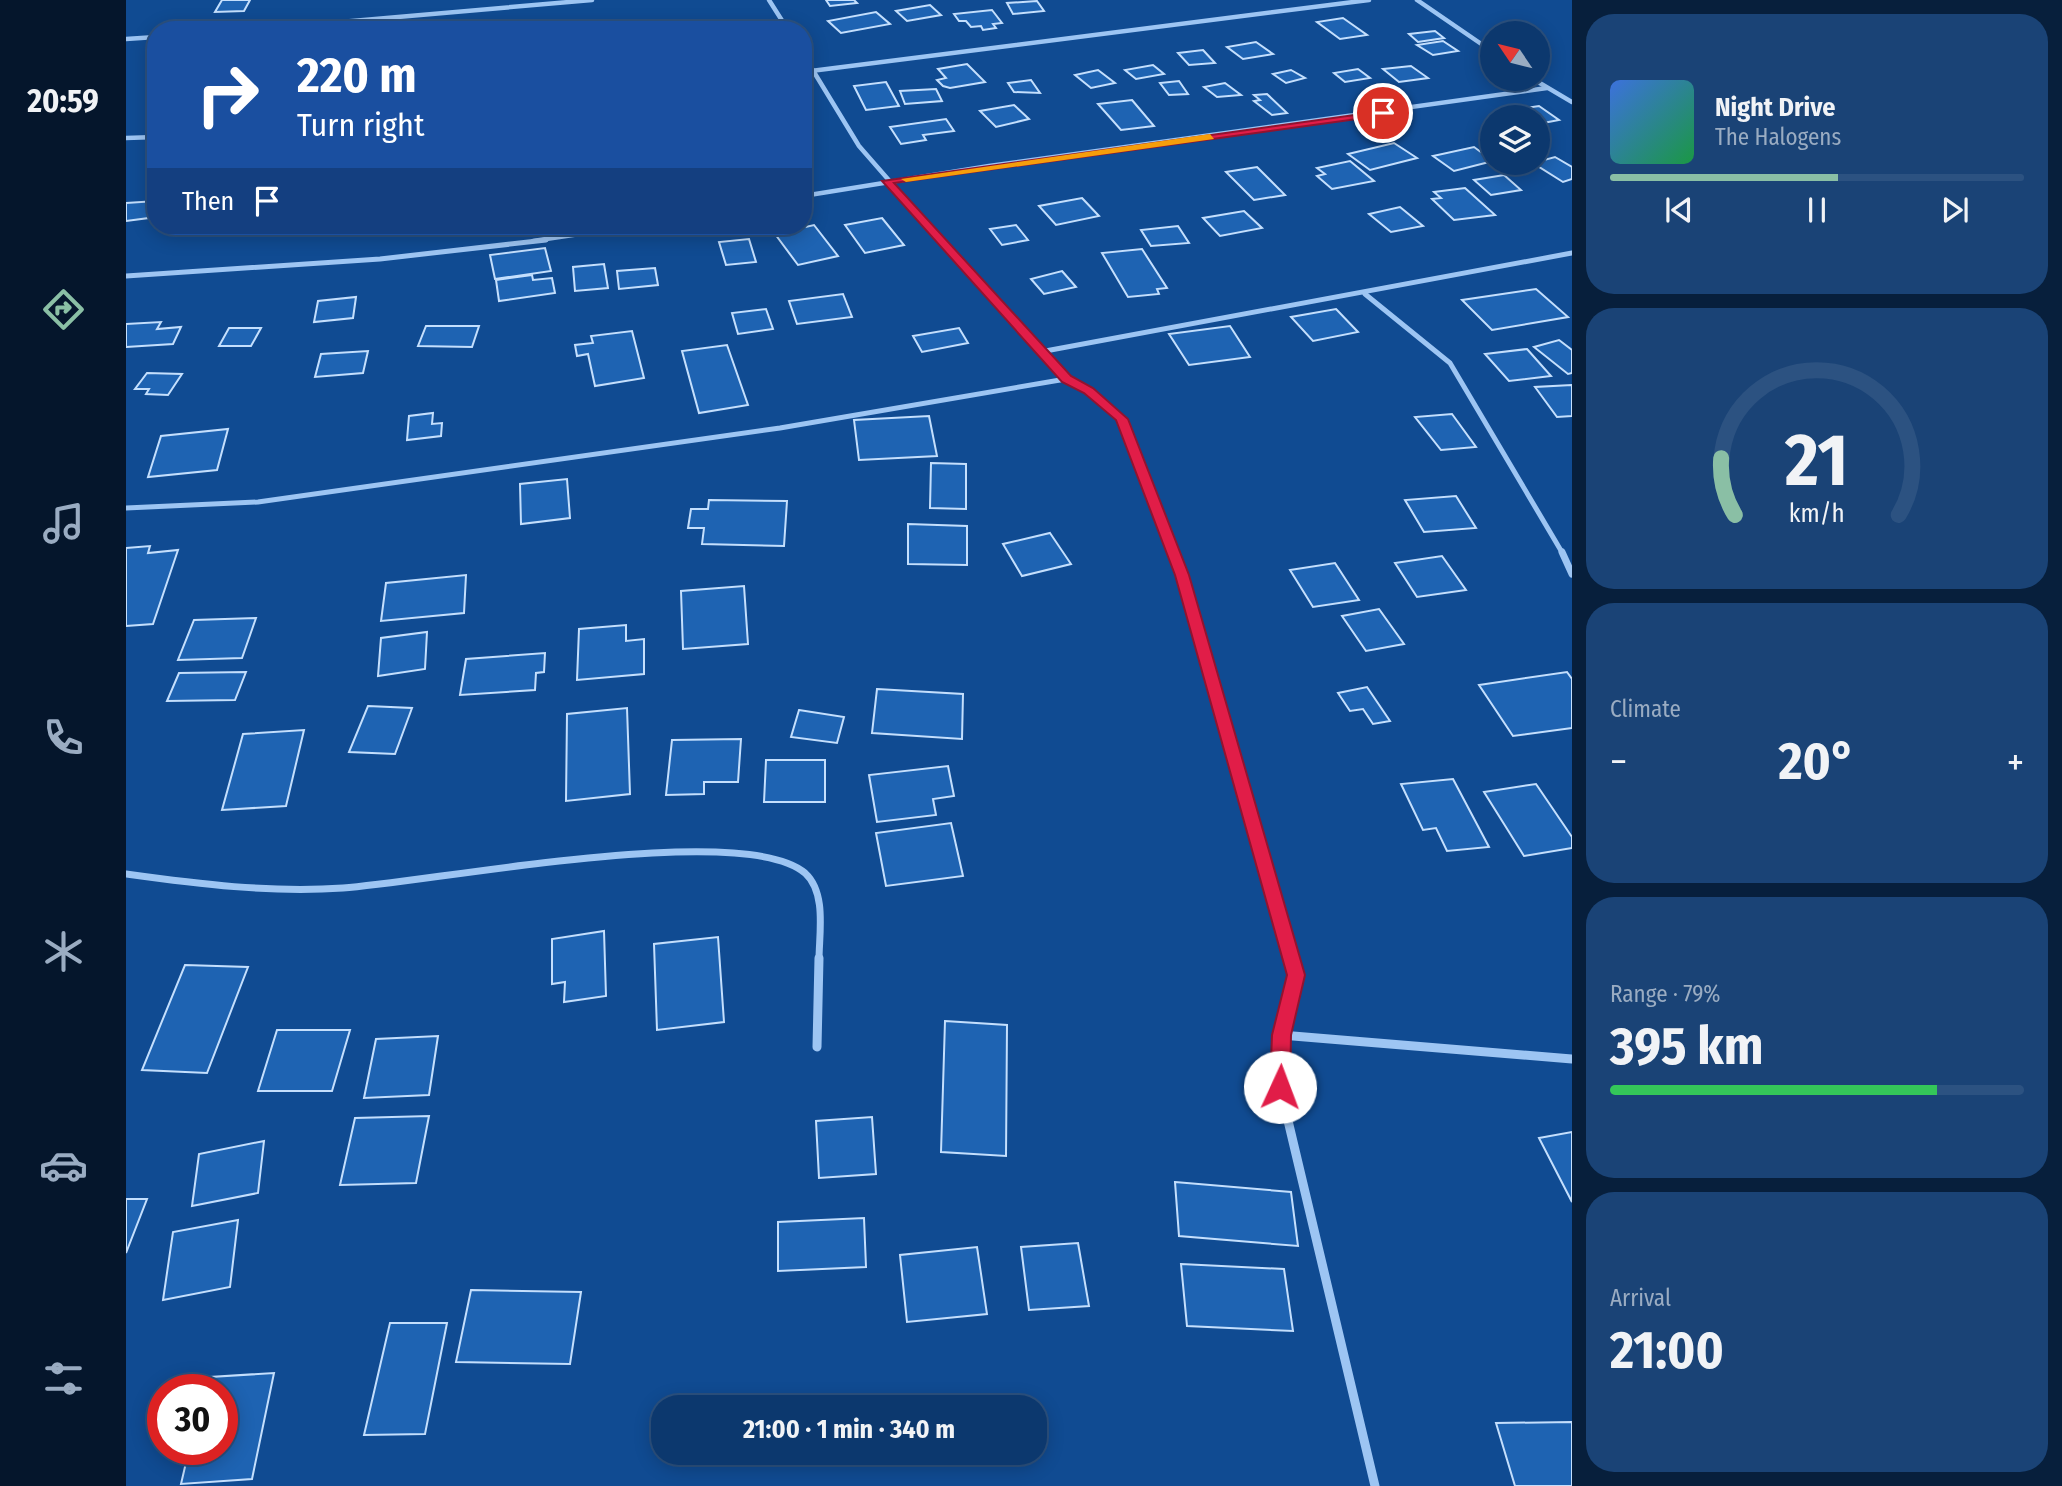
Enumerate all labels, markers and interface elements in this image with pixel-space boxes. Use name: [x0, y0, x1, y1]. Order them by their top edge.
north arrow: [1480, 21, 1550, 91]
map controls: [1480, 21, 1550, 175]
text: 220 m: [297, 46, 417, 105]
icon: right: [182, 49, 273, 140]
text: 20:59: [27, 82, 99, 120]
pin: [1353, 83, 1413, 143]
text: Night Drive: [1715, 92, 1835, 123]
icon: arrive: [1364, 94, 1402, 132]
button: layers: [1480, 105, 1550, 175]
text: Turn right: [297, 106, 424, 144]
text: The Halogens: [1715, 123, 1841, 151]
icon: arrive: [248, 182, 286, 220]
text: Then: [182, 186, 234, 217]
icon: previous: [1660, 191, 1698, 229]
icon: pause: [1798, 191, 1836, 229]
icon: next: [1936, 191, 1974, 229]
icon: directions: [39, 285, 88, 334]
text: 21: [1784, 417, 1849, 504]
text: km/h: [1789, 498, 1845, 528]
icon: music: [39, 499, 88, 548]
text: Climate: [1610, 695, 1681, 723]
icon: phone: [39, 713, 88, 762]
text: 20°: [1779, 730, 1855, 793]
text: −: [1610, 739, 1627, 785]
text: +: [2007, 739, 2024, 785]
icon: climate: [39, 927, 88, 976]
text: Range · 79%: [1610, 980, 1721, 1008]
text: 395 km: [1610, 1015, 1764, 1078]
position arrow: [1243, 1050, 1317, 1124]
icon: car: [39, 1141, 88, 1190]
text: Arrival: [1610, 1284, 1671, 1312]
text: 21:00: [1610, 1319, 1724, 1382]
icon: filters: [39, 1354, 88, 1403]
speed limit sign: 30: [147, 1374, 238, 1465]
text: 21:00 · 1 min · 340 m: [743, 1414, 955, 1445]

